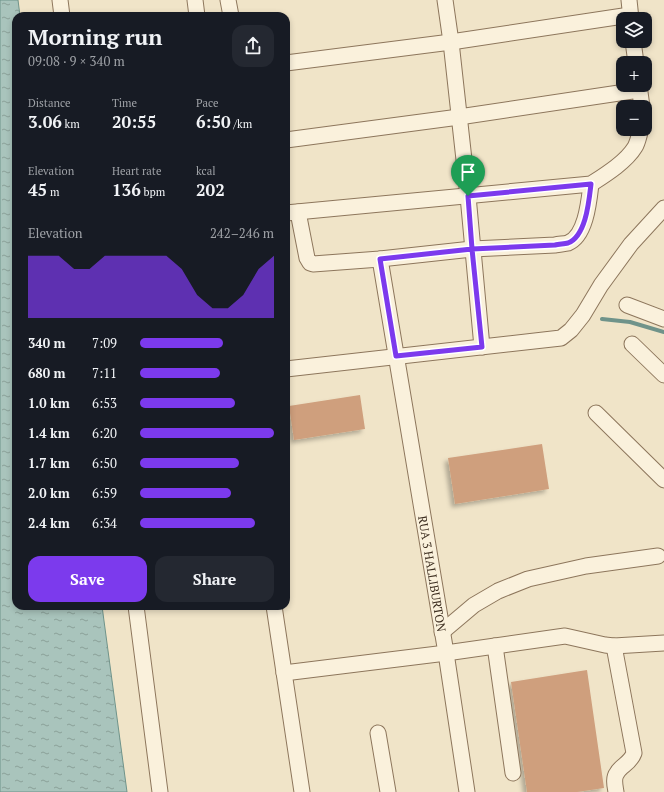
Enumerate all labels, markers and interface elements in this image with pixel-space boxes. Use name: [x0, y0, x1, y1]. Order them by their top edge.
map controls: [616, 12, 652, 136]
button: layers: [616, 12, 652, 48]
text: Morning run: [28, 22, 162, 51]
button: share: [232, 25, 274, 67]
text: 09:08 · 9 × 340 m: [28, 52, 125, 70]
button: +: [616, 56, 652, 92]
text: Distance: [28, 96, 71, 110]
text: Time: [112, 96, 137, 110]
text: Pace: [196, 96, 219, 110]
button: −: [616, 100, 652, 136]
text: 3.06: [28, 110, 62, 133]
text: 20:55: [112, 110, 156, 133]
text: 6:50: [196, 110, 231, 133]
text: km: [62, 117, 80, 131]
text: /km: [231, 117, 252, 131]
pin: [451, 155, 485, 196]
icon: arrive: [457, 161, 479, 183]
text: Elevation: [28, 164, 74, 178]
text: Heart rate: [112, 164, 161, 178]
text: kcal: [196, 164, 216, 178]
text: 45: [28, 178, 47, 201]
text: 136: [112, 178, 141, 201]
text: 202: [196, 178, 225, 201]
text: m: [47, 185, 59, 199]
text: bpm: [141, 185, 165, 199]
text: Elevation: [28, 224, 83, 242]
text: 242–246 m: [210, 224, 274, 242]
text: 340 m: [28, 334, 66, 352]
text: 7:09: [92, 334, 117, 352]
text: 680 m: [28, 364, 66, 382]
text: 7:11: [92, 364, 117, 382]
text: 1.0 km: [28, 394, 70, 412]
text: 6:53: [92, 394, 117, 412]
text: 1.4 km: [28, 424, 70, 442]
text: 6:20: [92, 424, 117, 442]
text: 1.7 km: [28, 454, 70, 472]
text: 6:50: [92, 454, 117, 472]
text: 2.0 km: [28, 484, 70, 502]
text: 6:59: [92, 484, 117, 502]
text: 2.4 km: [28, 514, 70, 532]
text: 6:34: [92, 514, 117, 532]
street label: RUA 3 HALLIBURTON: [416, 514, 450, 633]
button: Save: [28, 556, 147, 602]
button: Share: [155, 556, 274, 602]

